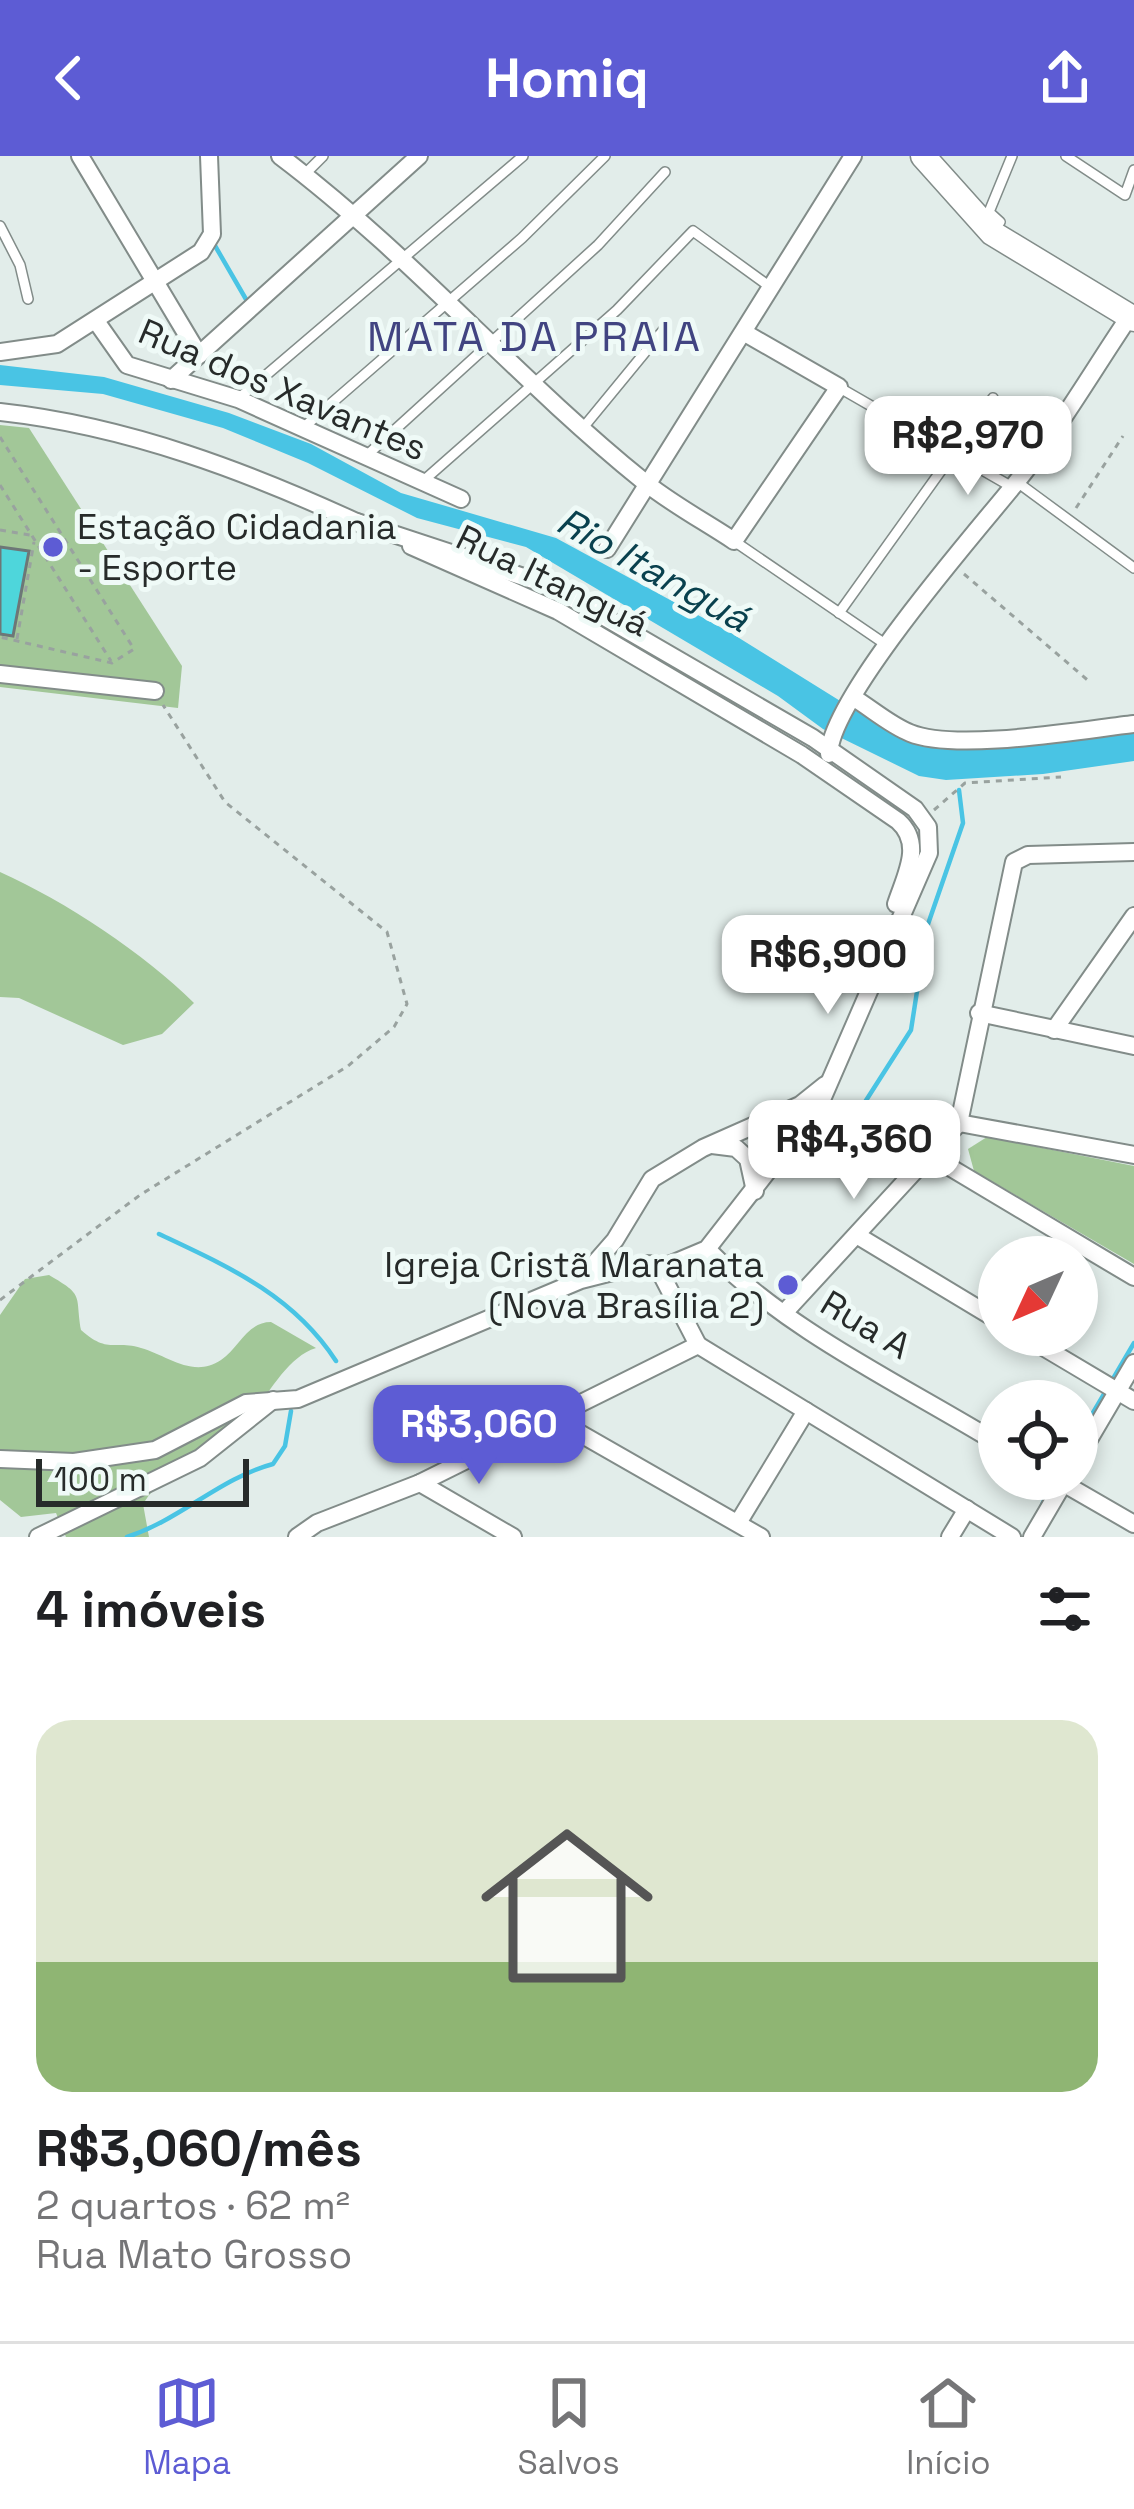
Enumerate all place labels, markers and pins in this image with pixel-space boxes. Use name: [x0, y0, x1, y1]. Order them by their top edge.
pin: R$2,970: [857, 396, 1079, 498]
place label: Estação Cidadania - Esporte: [77, 504, 397, 591]
marker: Estação Cidadania - Esporte: [40, 534, 66, 560]
pin: R$6,900: [717, 915, 939, 1017]
pin: R$4,360: [743, 1100, 965, 1202]
place label: Igreja Cristã Maranata (Nova Brasília 2): [384, 1242, 764, 1329]
marker: Igreja Cristã Maranata (Nova Brasília 2): [775, 1272, 801, 1298]
pin: R$3,060: [368, 1385, 590, 1487]

